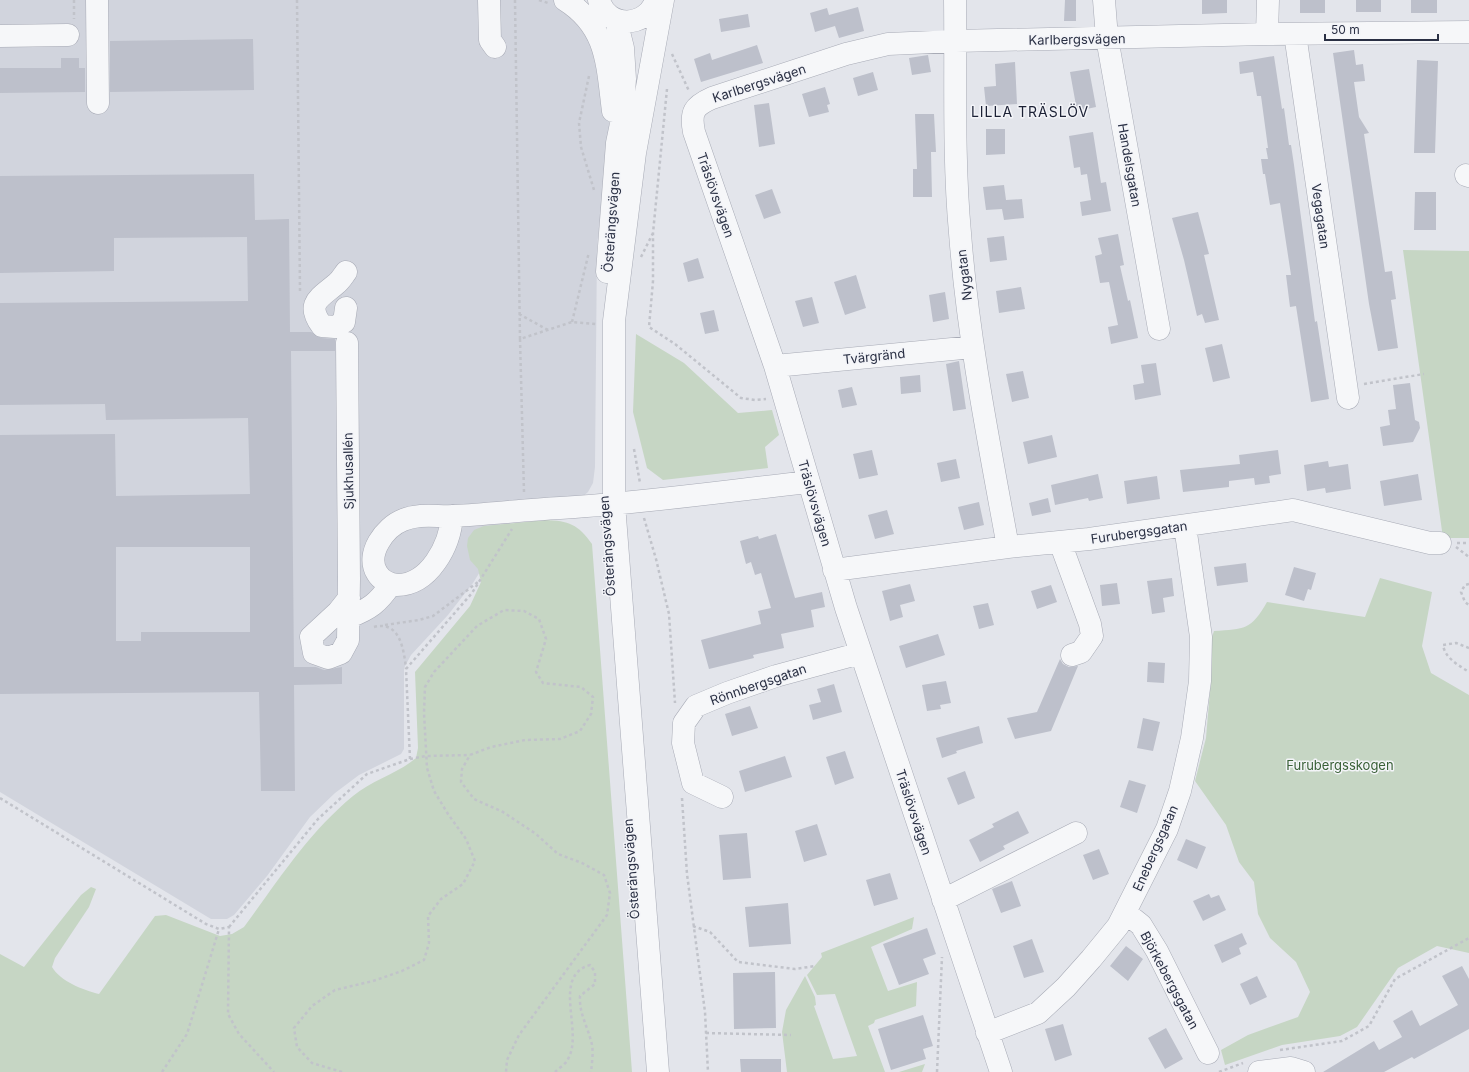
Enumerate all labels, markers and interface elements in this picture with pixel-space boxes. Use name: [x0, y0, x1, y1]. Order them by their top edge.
scale bar: [1325, 16, 1438, 42]
text: 50 m: [1331, 22, 1360, 37]
street label: Karlbergsvägen: [1028, 30, 1126, 48]
street label: Karlbergsvägen: [710, 60, 808, 106]
district label: LILLA TRÄSLÖV: [971, 103, 1089, 120]
street label: Handelsgatan: [1115, 122, 1145, 208]
street label: Träslövsvägen: [694, 150, 738, 240]
street label: Österängsvägen: [599, 171, 623, 273]
street label: Vegagatan: [1309, 182, 1333, 250]
street label: Nygatan: [953, 248, 975, 302]
street label: Tvärgränd: [842, 345, 906, 367]
street label: Sjukhusallén: [339, 432, 357, 510]
street label: Träslövsvägen: [795, 458, 835, 548]
street label: Österängsvägen: [595, 495, 619, 597]
street label: Furubergsgatan: [1090, 517, 1188, 547]
street label: Rönnbergsgatan: [708, 660, 808, 708]
park label: Furubergsskogen: [1286, 757, 1394, 773]
street label: Träslövsvägen: [893, 767, 935, 857]
street label: Enebergsgatan: [1129, 802, 1181, 894]
street label: Österängsvägen: [619, 818, 643, 920]
street label: Björkebergsgatan: [1137, 928, 1203, 1032]

